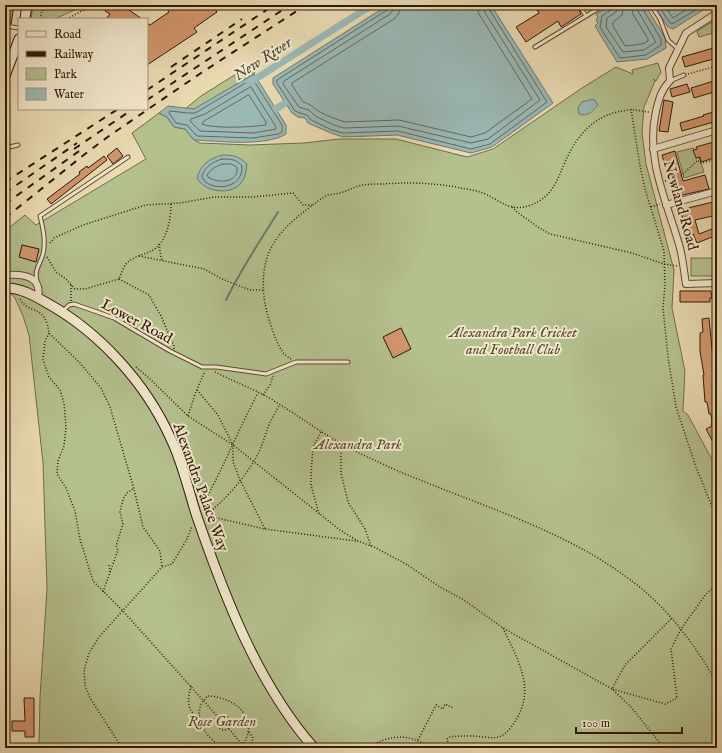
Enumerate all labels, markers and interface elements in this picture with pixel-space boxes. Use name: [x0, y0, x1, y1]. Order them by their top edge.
legend: [18, 18, 148, 110]
text: Road: [54, 27, 82, 42]
water label: New River: [230, 33, 297, 86]
text: Railway: [54, 47, 93, 62]
text: Park: [54, 67, 77, 82]
text: Water: [54, 87, 85, 102]
street label: Newland Road: [659, 158, 703, 253]
street label: Lower Road: [98, 295, 177, 349]
park label: Alexandra Park Cricket and Football Club: [447, 323, 578, 359]
street label: Alexandra Palace Way: [168, 419, 233, 555]
park label: Alexandra Park: [312, 435, 402, 454]
scale bar: [576, 709, 682, 735]
park label: Rose Garden: [188, 712, 256, 731]
text: 100 m: [582, 716, 610, 731]

